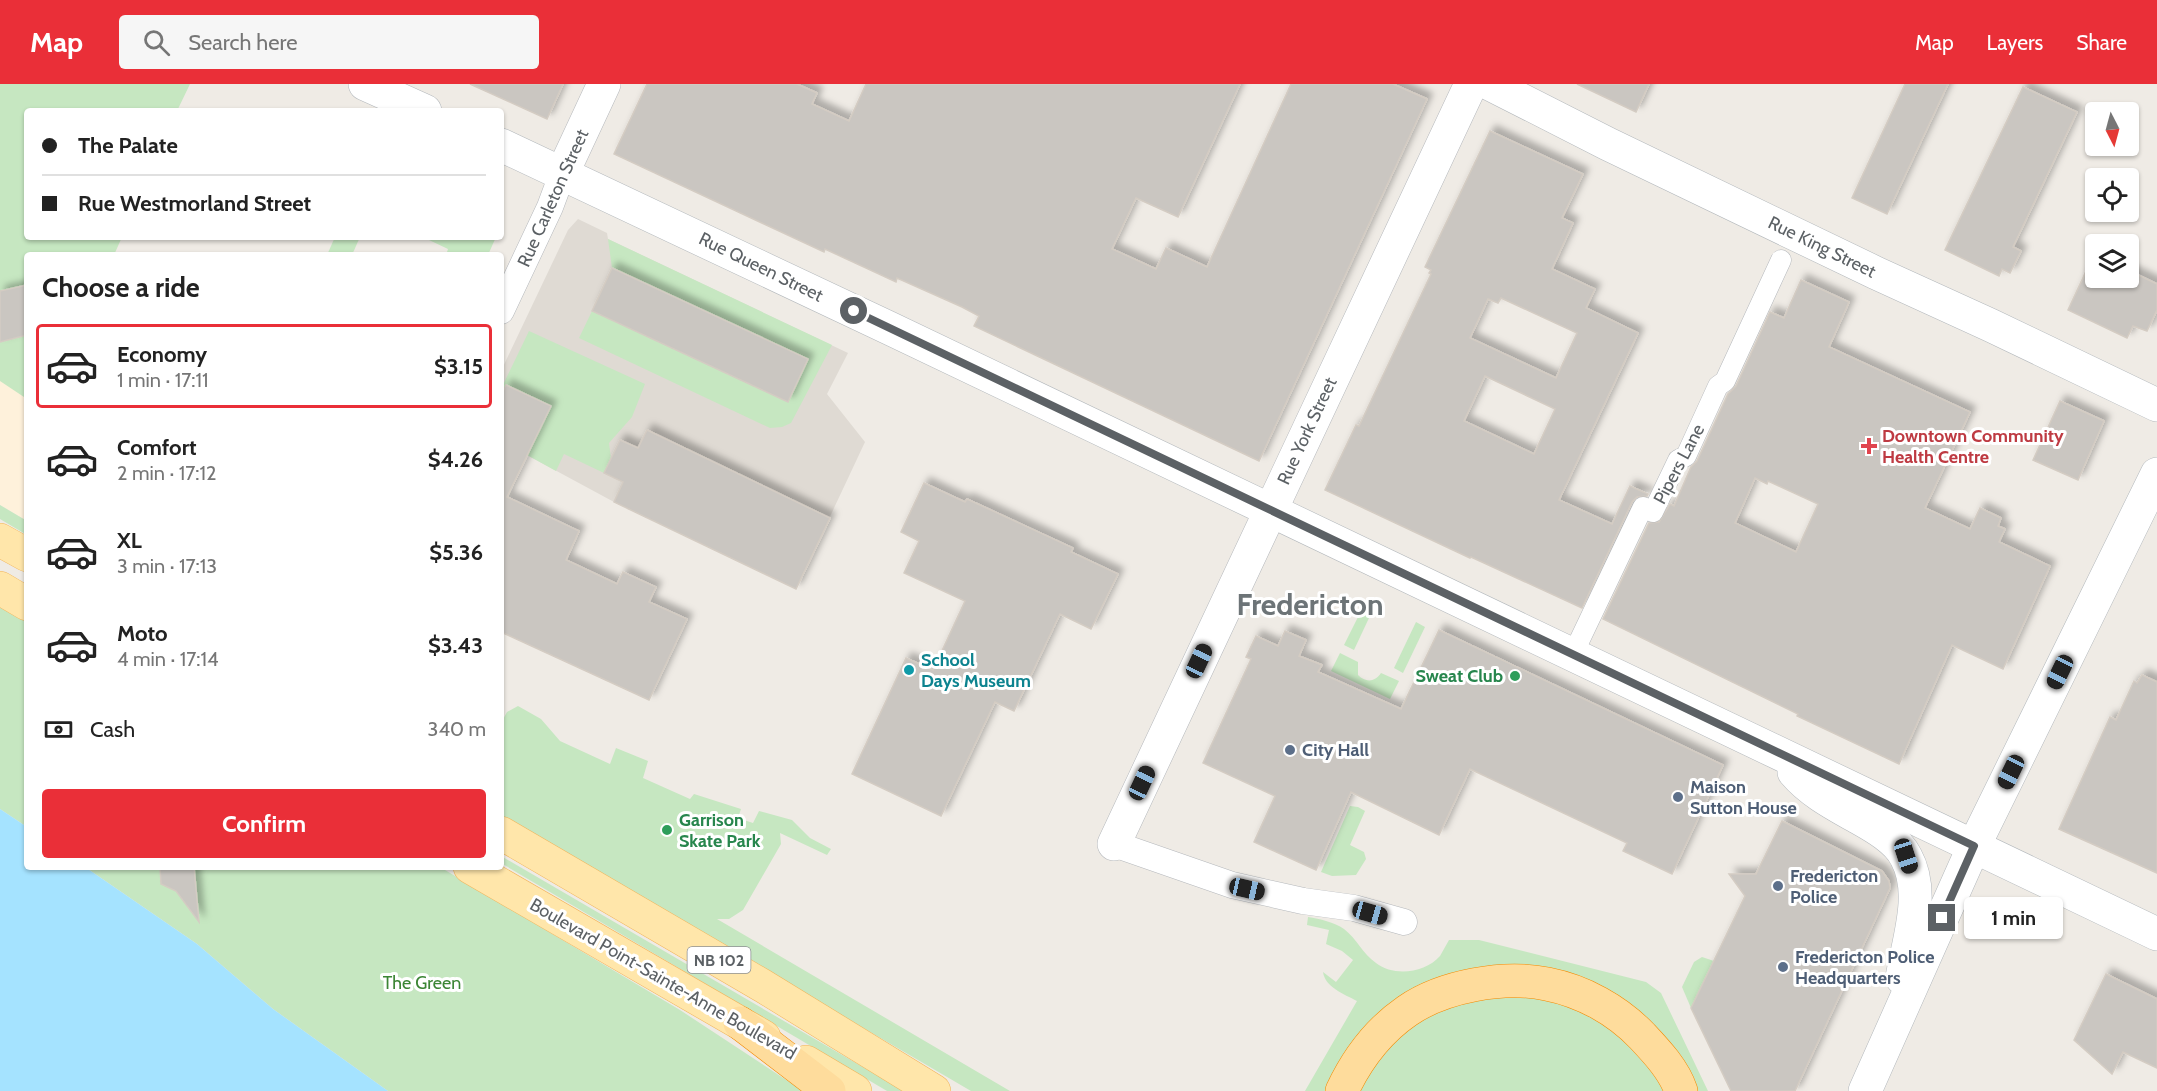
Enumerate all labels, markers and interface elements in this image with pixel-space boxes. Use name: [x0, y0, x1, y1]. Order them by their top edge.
search box: [119, 15, 539, 69]
text: Map: [30, 25, 83, 59]
icon: search: [140, 26, 173, 59]
text: Search here: [188, 29, 297, 56]
text: Map: [1915, 30, 1954, 55]
text: Layers: [1987, 30, 2043, 55]
text: Share: [2076, 30, 2127, 55]
north arrow: [2085, 102, 2139, 156]
map controls: [2085, 102, 2139, 288]
street label: Rue Carleton Street: [513, 126, 593, 270]
text: The Palate: [78, 132, 178, 159]
button: locate: [2085, 168, 2139, 222]
text: Rue Westmorland Street: [78, 190, 311, 217]
street label: Rue King Street: [1765, 211, 1879, 283]
street label: Rue Queen Street: [695, 227, 827, 307]
button: layers: [2085, 234, 2139, 288]
text: Choose a ride: [42, 271, 200, 304]
route start: [840, 297, 867, 324]
icon: car: [45, 339, 99, 393]
text: Economy: [117, 341, 207, 368]
text: $3.15: [434, 353, 483, 380]
text: 1 min · 17:11: [117, 368, 209, 392]
street label: Rue York Street: [1273, 374, 1341, 488]
street label: Pipers Lane: [1649, 420, 1709, 508]
place label: Downtown Community Health Centre: [1882, 425, 2064, 468]
icon: car: [45, 432, 99, 486]
text: Comfort: [117, 434, 196, 461]
marker: Downtown Community Health Centre: [1860, 437, 1878, 455]
text: $4.26: [428, 446, 483, 473]
text: 2 min · 17:12: [117, 461, 216, 485]
icon: car: [45, 525, 99, 579]
text: XL: [117, 527, 142, 554]
text: $5.36: [429, 539, 483, 566]
text: 3 min · 17:13: [117, 554, 217, 578]
district label: Fredericton: [1236, 586, 1384, 623]
icon: car: [45, 618, 99, 672]
text: Moto: [117, 620, 168, 647]
text: $3.43: [428, 632, 483, 659]
car: [1183, 641, 1215, 681]
text: 4 min · 17:14: [117, 647, 219, 671]
place label: School Days Museum: [921, 649, 1031, 692]
car: [2044, 652, 2076, 692]
marker: School Days Museum: [902, 663, 916, 677]
place label: Sweat Club: [1416, 665, 1503, 687]
marker: Sweat Club: [1508, 669, 1522, 683]
icon: cash: [42, 713, 75, 746]
text: Cash: [90, 716, 135, 743]
text: 340 m: [428, 717, 486, 741]
place label: City Hall: [1302, 739, 1369, 761]
marker: City Hall: [1283, 743, 1297, 757]
car: [1995, 752, 2027, 792]
car: [1126, 763, 1158, 803]
place label: Maison Sutton House: [1690, 776, 1797, 819]
button: Confirm: [42, 789, 486, 858]
marker: Maison Sutton House: [1671, 790, 1685, 804]
place label: Garrison Skate Park: [679, 809, 761, 852]
marker: Garrison Skate Park: [660, 823, 674, 837]
car: [1892, 836, 1920, 876]
place label: Fredericton Police: [1790, 865, 1878, 908]
car: [1227, 876, 1267, 902]
marker: Fredericton Police: [1771, 879, 1785, 893]
street label: Boulevard Point-Sainte-Anne Boulevard: [526, 894, 800, 1064]
callout: 1 min: [1963, 897, 2062, 939]
car: [1350, 899, 1390, 927]
route end: [1928, 904, 1955, 931]
text: 1 min: [1991, 906, 2036, 930]
place label: Fredericton Police Headquarters: [1795, 946, 1935, 989]
road number: NB 102: [688, 947, 750, 973]
marker: Fredericton Police Headquarters: [1776, 960, 1790, 974]
park label: The Green: [383, 972, 461, 994]

